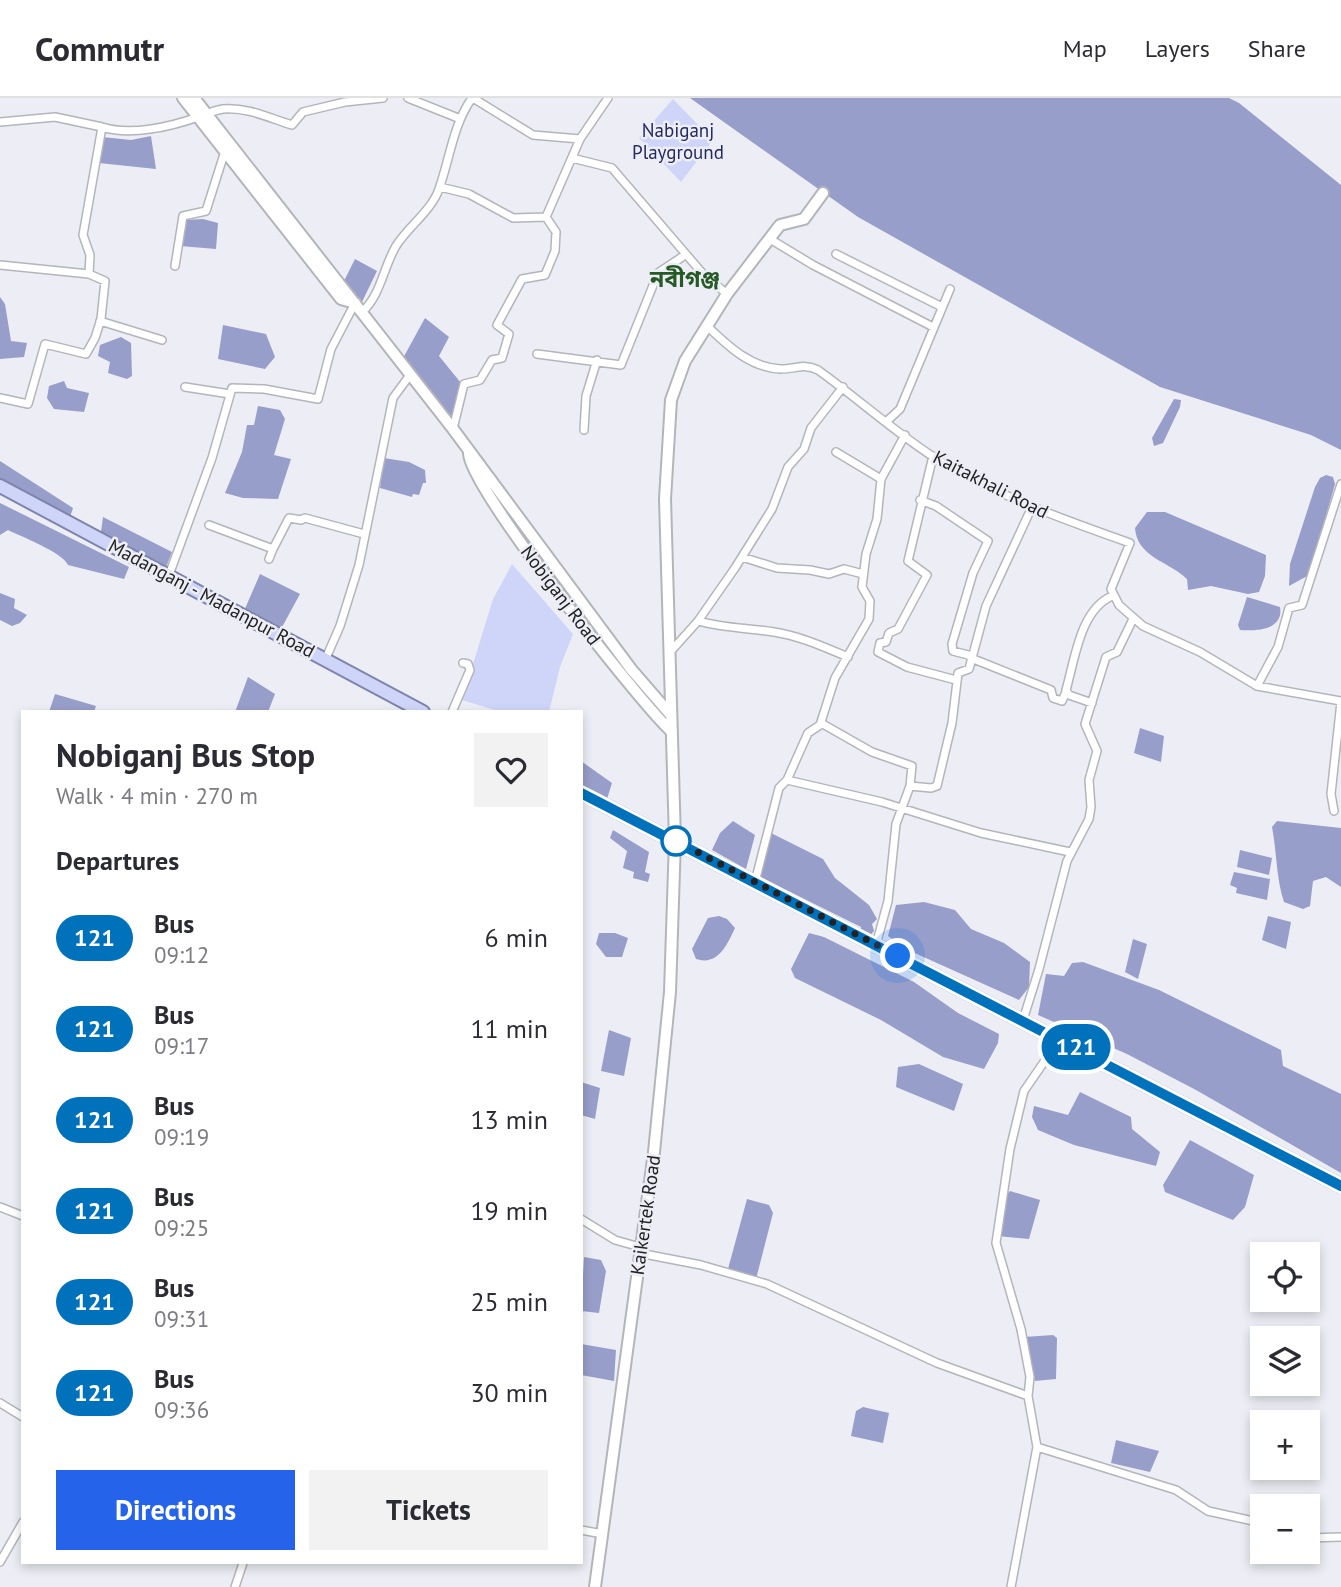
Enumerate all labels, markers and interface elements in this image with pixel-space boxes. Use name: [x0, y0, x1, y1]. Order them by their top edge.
text: Commutr: [35, 27, 164, 70]
text: Map: [1063, 33, 1107, 64]
text: Layers: [1145, 33, 1210, 64]
text: Share: [1248, 33, 1306, 64]
park label: Nabiganj Playground: [632, 118, 724, 164]
district label: নবীগঞ্জ: [649, 264, 720, 293]
street label: Kaitakhali Road: [929, 445, 1053, 523]
street label: Madanganj - Madanpur Road: [105, 533, 319, 663]
street label: Nobiganj Road: [516, 540, 606, 650]
text: Nobiganj Bus Stop: [56, 733, 315, 776]
button: heart: [474, 733, 548, 807]
text: Walk · 4 min · 270 m: [56, 781, 258, 810]
unlabelled marker: [661, 826, 691, 856]
text: Departures: [56, 844, 179, 877]
text: Bus: [154, 907, 194, 940]
text: 6 min: [485, 921, 548, 954]
text: 121: [74, 922, 115, 953]
your location: [880, 938, 915, 973]
text: 09:12: [154, 940, 209, 969]
text: Bus: [154, 998, 194, 1031]
text: 11 min: [470, 1012, 548, 1045]
text: 121: [74, 1013, 115, 1044]
line badge: 121: [1036, 1024, 1116, 1070]
text: 09:17: [154, 1031, 209, 1060]
text: 121: [1056, 1031, 1096, 1062]
text: Bus: [154, 1089, 194, 1122]
text: 13 min: [470, 1103, 548, 1136]
text: 121: [74, 1104, 115, 1135]
text: 09:19: [154, 1122, 209, 1151]
street label: Kaikertek Road: [625, 1153, 665, 1277]
text: Bus: [154, 1180, 194, 1213]
text: 19 min: [470, 1194, 548, 1227]
text: 121: [74, 1195, 115, 1226]
text: 09:25: [154, 1213, 209, 1242]
map controls: [1250, 1242, 1320, 1564]
button: locate: [1250, 1242, 1320, 1312]
text: Bus: [154, 1271, 194, 1304]
text: 25 min: [470, 1285, 548, 1318]
text: 121: [74, 1286, 115, 1317]
text: 09:31: [154, 1304, 209, 1333]
button: layers: [1250, 1326, 1320, 1396]
text: Bus: [154, 1362, 194, 1395]
text: 30 min: [470, 1376, 548, 1409]
text: 121: [74, 1377, 115, 1408]
text: 09:36: [154, 1395, 209, 1424]
button: +: [1250, 1410, 1320, 1480]
button: Directions: [56, 1470, 295, 1550]
button: Tickets: [309, 1470, 548, 1550]
button: −: [1250, 1494, 1320, 1564]

